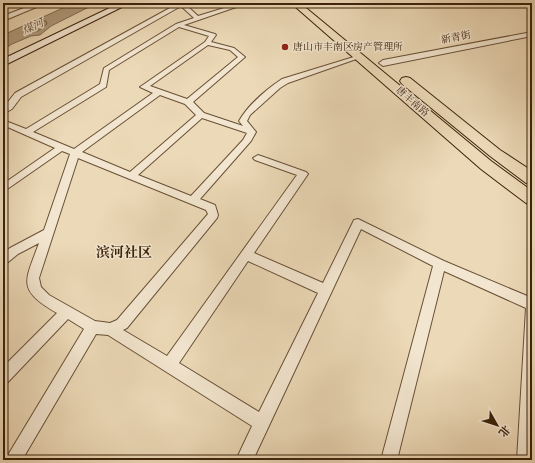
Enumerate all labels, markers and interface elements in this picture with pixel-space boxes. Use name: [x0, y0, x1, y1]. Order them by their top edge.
water label: 煤河: [20, 15, 48, 38]
street label: 新青街: [440, 29, 472, 47]
place label: 唐山市丰南区房产管理所: [293, 41, 403, 54]
marker: 唐山市丰南区房产管理所: [280, 42, 290, 52]
street label: 唐丰南路: [393, 84, 431, 120]
district label: 滨河社区: [96, 244, 152, 262]
north arrow: [477, 405, 517, 445]
text: 北: [495, 422, 513, 439]

